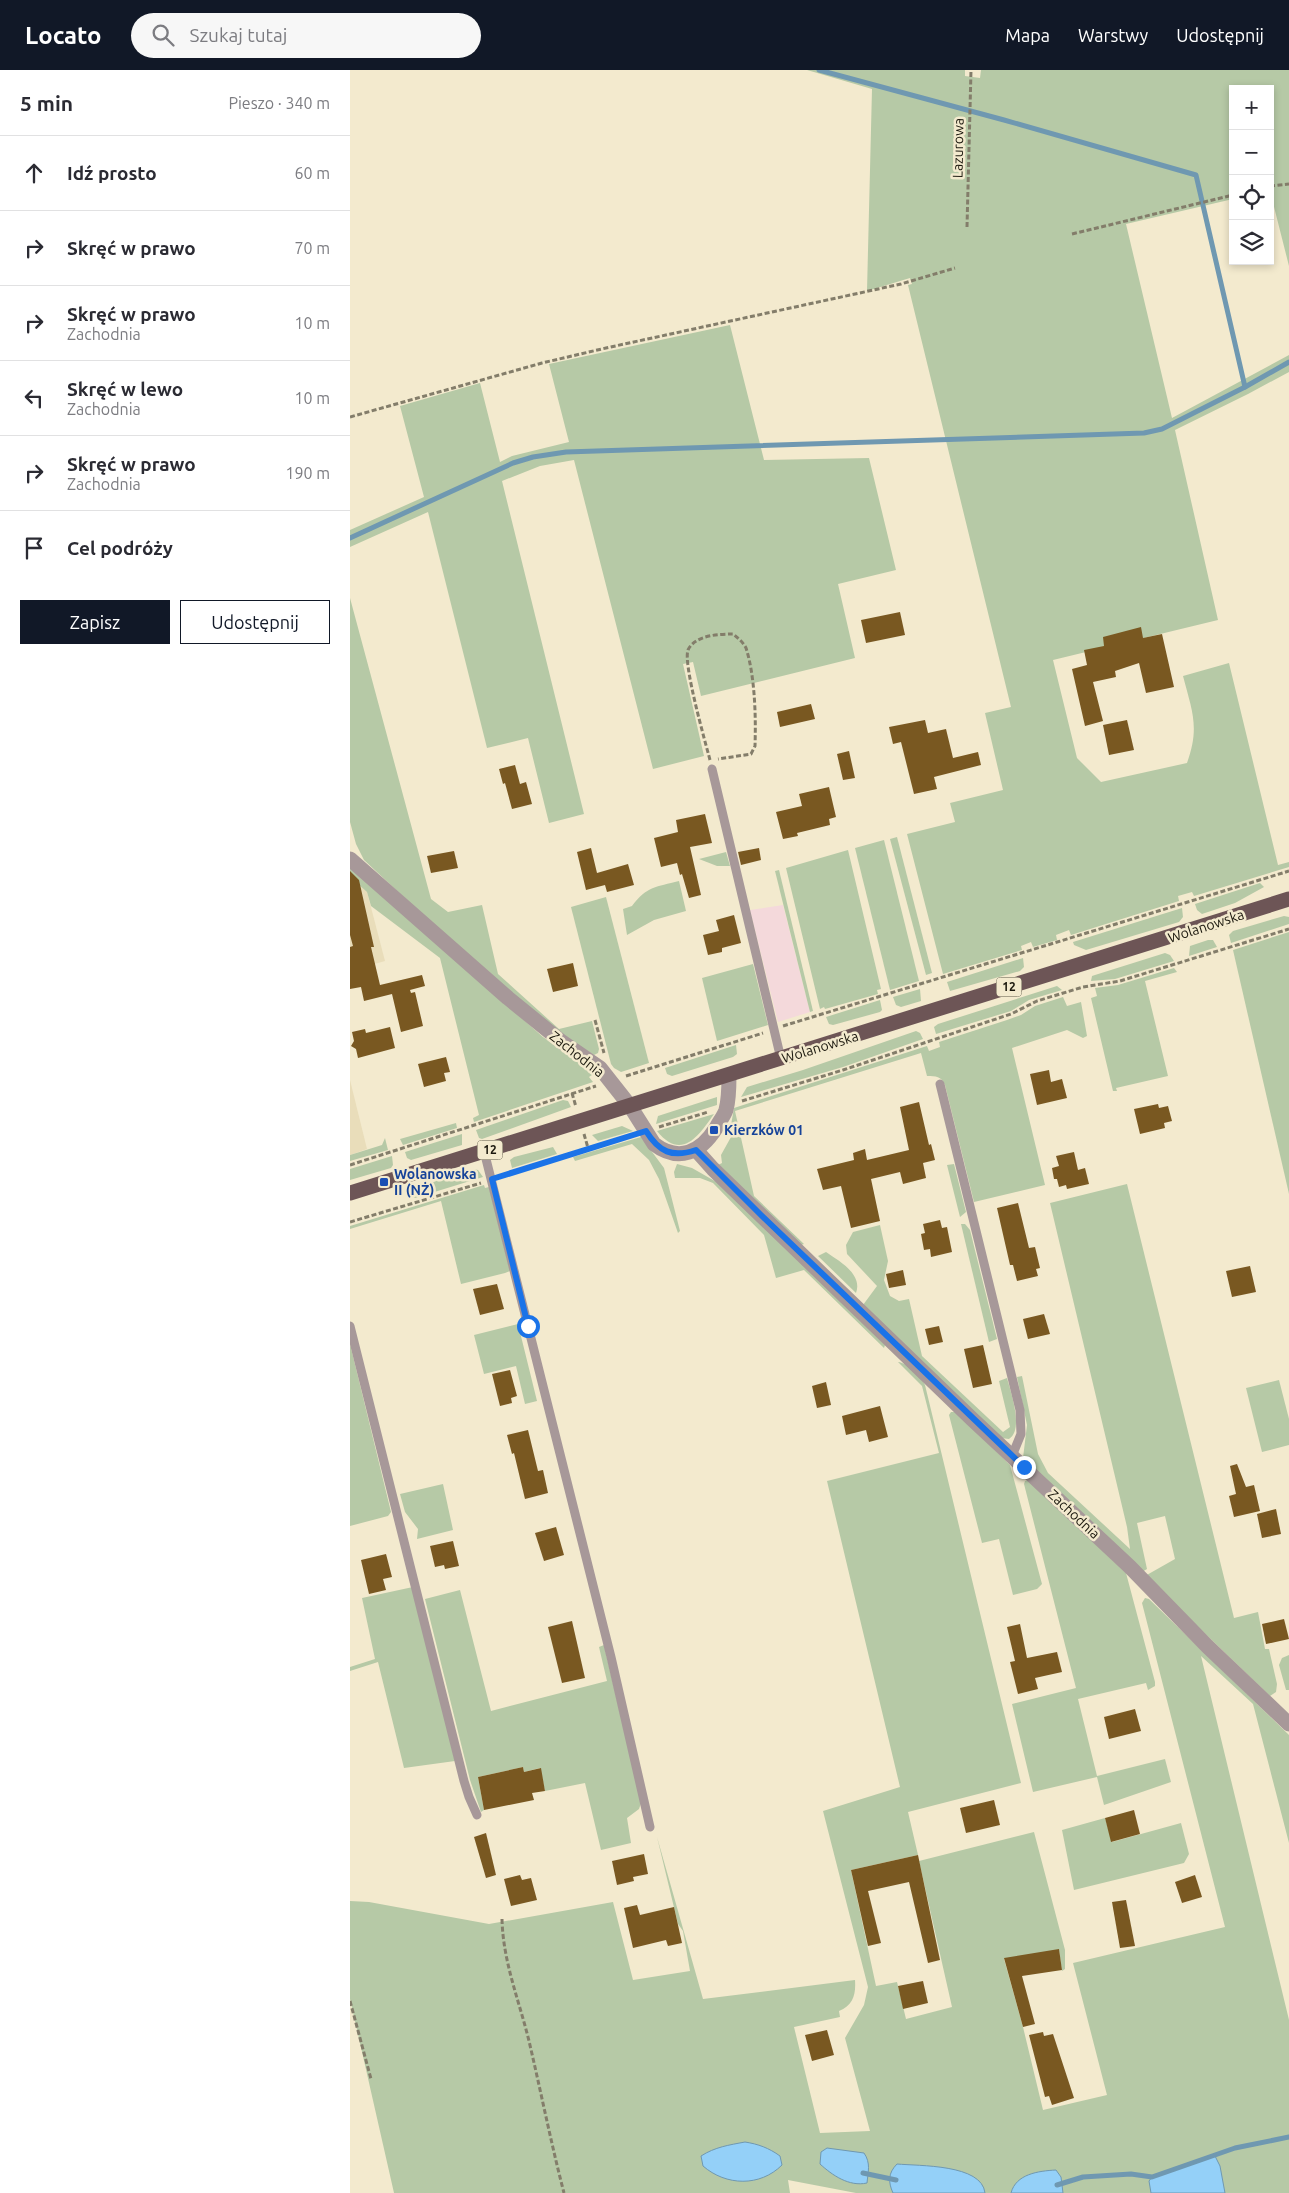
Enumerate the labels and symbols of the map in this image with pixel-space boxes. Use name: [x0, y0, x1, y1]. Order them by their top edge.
street label: Lazurowa: [949, 118, 967, 178]
street label: Wolanowska: [1166, 906, 1246, 946]
road number: 12: [996, 978, 1022, 996]
street label: Zachodnia: [547, 1028, 607, 1080]
street label: Wolanowska: [780, 1028, 860, 1066]
place label: Kierzków 01: [724, 1122, 804, 1138]
marker: Kierzków 01: [708, 1124, 720, 1136]
road number: 12: [478, 1140, 502, 1160]
place label: Wolanowska II (NŻ): [394, 1166, 477, 1198]
marker: Wolanowska II (NŻ): [378, 1176, 390, 1188]
route start: [517, 1315, 540, 1338]
route end: [1013, 1456, 1036, 1479]
street label: Zachodnia: [1045, 1486, 1103, 1542]

